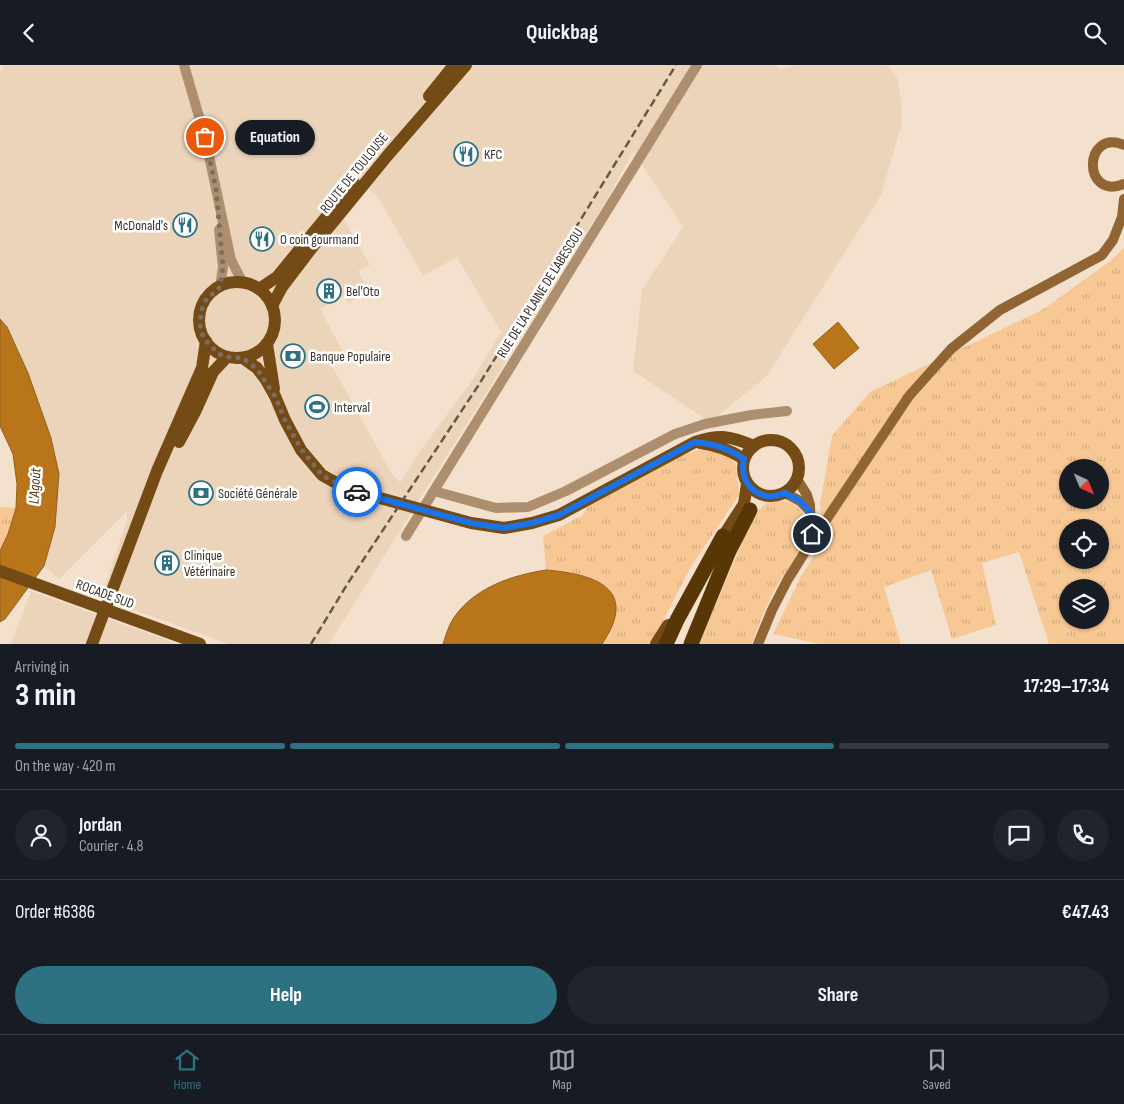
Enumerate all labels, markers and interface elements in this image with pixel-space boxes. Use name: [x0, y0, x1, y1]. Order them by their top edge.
icon: back: [15, 19, 43, 47]
text: Quickbag: [526, 19, 598, 46]
icon: search: [1081, 19, 1109, 47]
pin: [184, 116, 226, 158]
callout: Equation: [235, 119, 315, 155]
icon: bag: [191, 123, 219, 151]
text: Equation: [250, 128, 300, 147]
street label: ROUTE DE TOULOUSE: [316, 129, 392, 217]
restaurant icon: KFC: [453, 141, 479, 167]
place label: KFC: [484, 146, 503, 163]
restaurant icon: McDonald's: [172, 212, 198, 238]
place label: McDonald's: [114, 217, 168, 234]
street label: RUE DE LA PLAINE DE LABESCOU: [493, 225, 587, 361]
restaurant icon: O coin gourmand: [249, 226, 275, 252]
place label: O coin gourmand: [280, 231, 359, 248]
building icon: Bel'Oto: [316, 278, 342, 304]
place label: Bel'Oto: [346, 283, 380, 300]
bank icon: Banque Populaire: [280, 343, 306, 369]
place label: Banque Populaire: [310, 348, 391, 365]
sports icon: Interval: [304, 394, 330, 420]
place label: Interval: [334, 399, 370, 416]
north arrow: [1059, 459, 1109, 509]
map controls: [1059, 459, 1109, 629]
water label: L'Agoût: [25, 467, 45, 505]
courier: [332, 467, 382, 517]
icon: car: [343, 478, 371, 506]
bank icon: Société Générale: [188, 480, 214, 506]
place label: Société Générale: [218, 485, 297, 502]
pin: [791, 513, 833, 555]
button: locate: [1059, 519, 1109, 569]
icon: home: [798, 520, 826, 548]
place label: Clinique Vétérinaire: [184, 547, 235, 580]
building icon: Clinique Vétérinaire: [154, 550, 180, 576]
street label: ROCADE SUD: [74, 576, 137, 612]
button: layers: [1059, 579, 1109, 629]
text: Arriving in: [15, 658, 69, 677]
text: 17:29–17:34: [1024, 675, 1109, 698]
text: 3 min: [15, 676, 76, 715]
text: On the way · 420 m: [15, 757, 115, 776]
button: person: [15, 809, 67, 861]
button: chat: [993, 809, 1045, 861]
button: phone: [1057, 809, 1109, 861]
text: Jordan: [79, 814, 122, 837]
text: Courier · 4.8: [79, 837, 143, 856]
text: Order #6386: [15, 901, 95, 924]
text: €47.43: [1062, 901, 1109, 924]
button: Help: [15, 966, 557, 1024]
button: Share: [567, 966, 1109, 1024]
tab: Home: [173, 1046, 201, 1093]
tab: Map: [548, 1046, 576, 1093]
tab: Saved: [923, 1046, 951, 1093]

